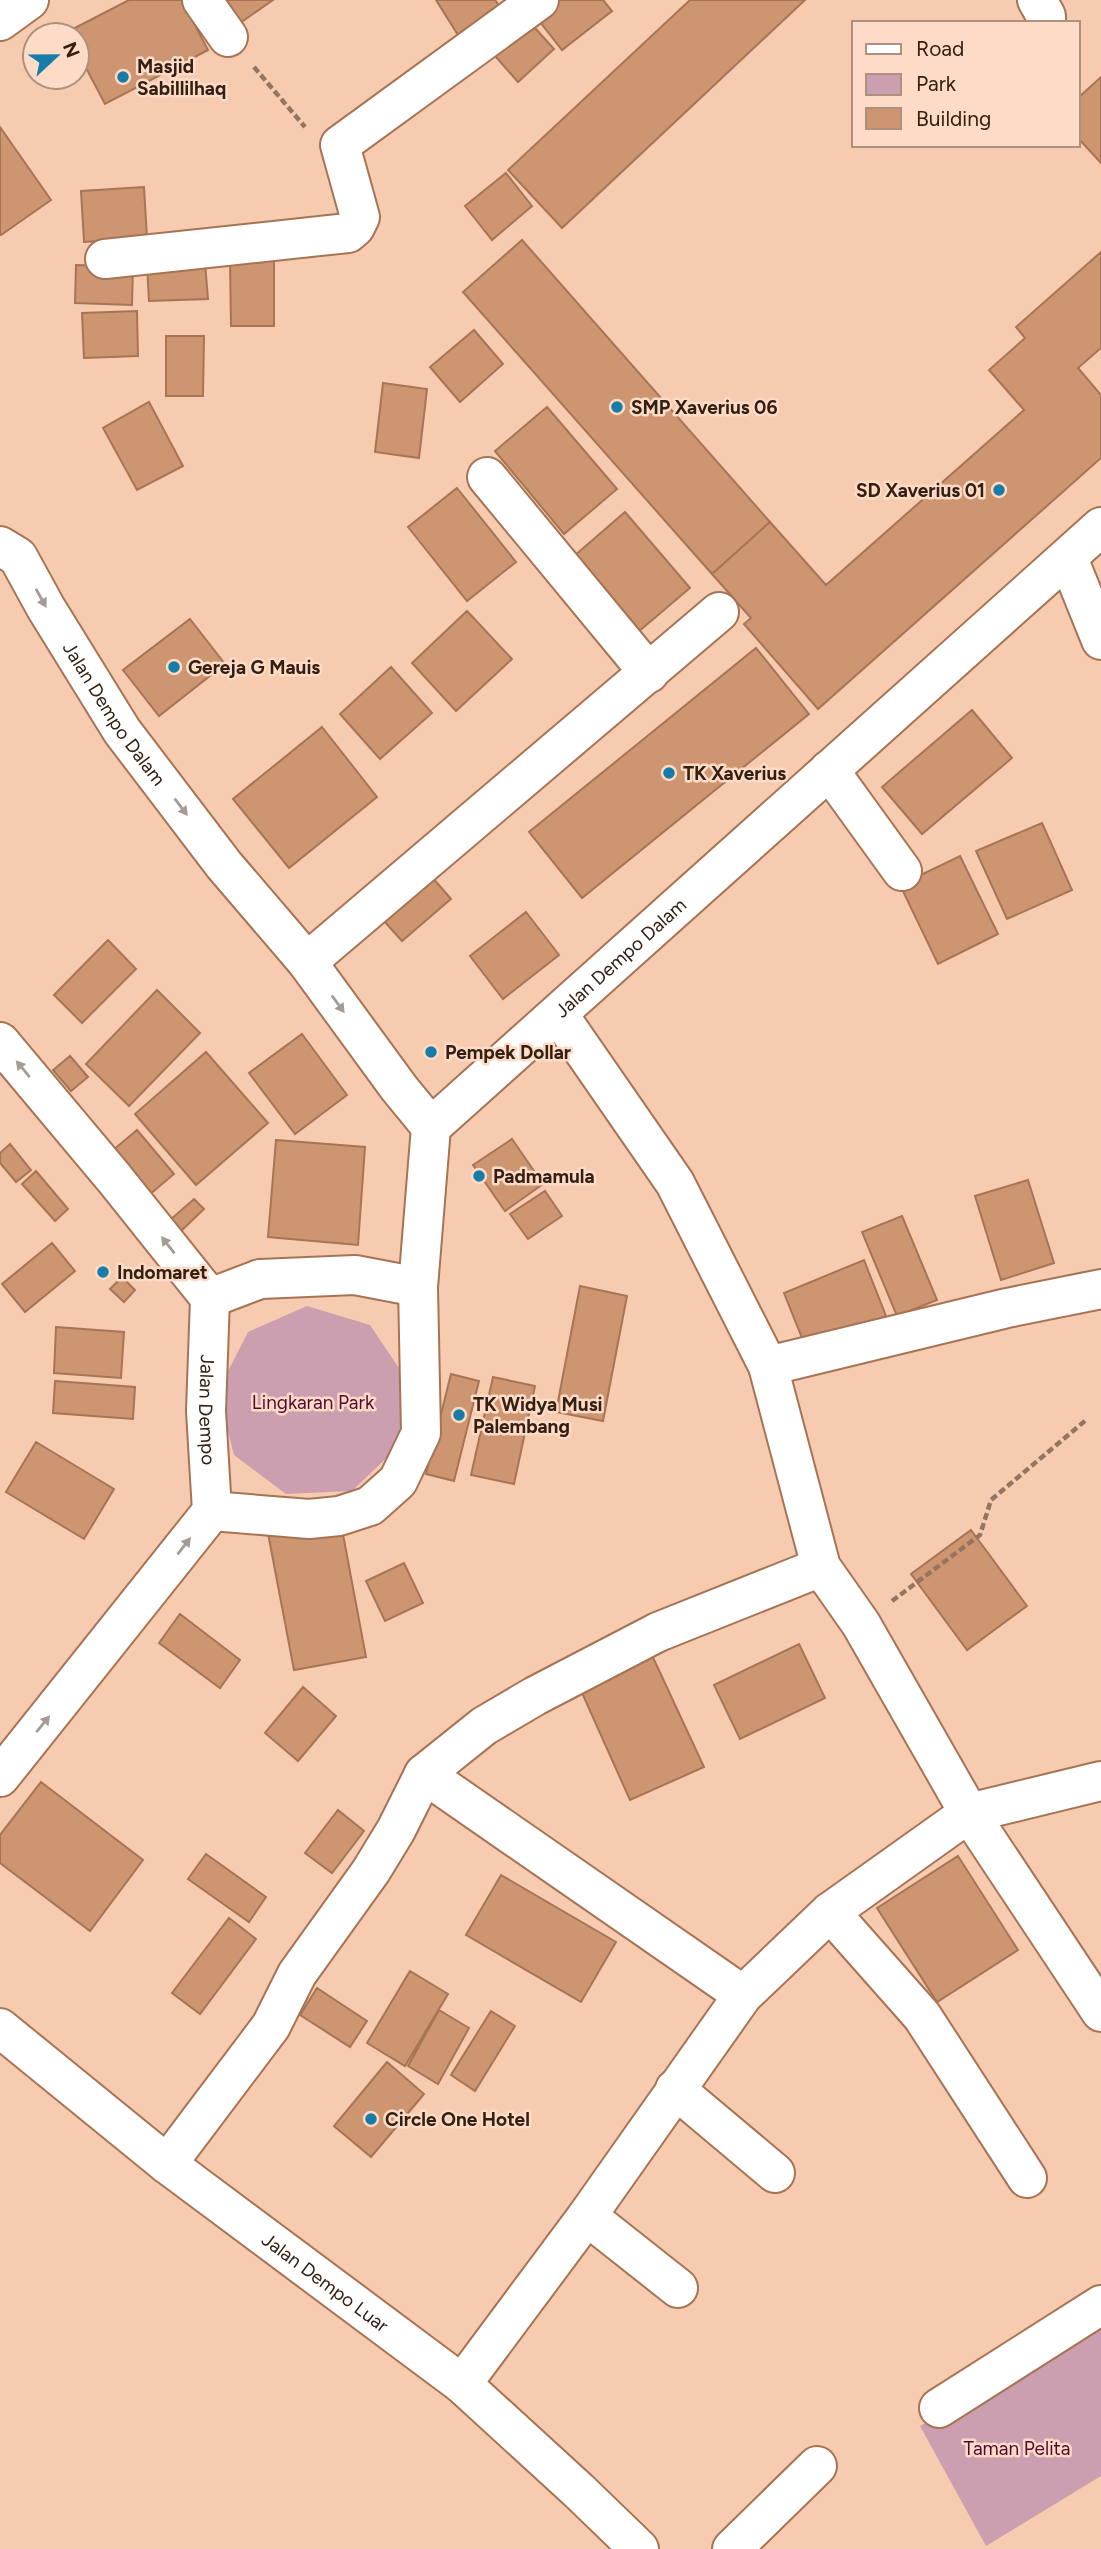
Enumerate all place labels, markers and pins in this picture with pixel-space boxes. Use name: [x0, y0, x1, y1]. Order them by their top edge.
place label: Masjid Sabillilhaq: [137, 55, 226, 100]
marker: Masjid Sabillilhaq: [115, 69, 131, 85]
place label: SMP Xaverius 06: [631, 396, 777, 419]
marker: SMP Xaverius 06: [609, 399, 625, 415]
place label: SD Xaverius 01: [856, 479, 985, 502]
marker: SD Xaverius 01: [991, 482, 1007, 498]
place label: Gereja G Mauis: [188, 656, 320, 679]
marker: Gereja G Mauis: [166, 659, 182, 675]
place label: TK Xaverius: [683, 762, 786, 785]
marker: TK Xaverius: [661, 765, 677, 781]
place label: Pempek Dollar: [445, 1041, 571, 1064]
marker: Pempek Dollar: [423, 1044, 439, 1060]
place label: Padmamula: [493, 1165, 595, 1188]
marker: Padmamula: [471, 1168, 487, 1184]
place label: Indomaret: [117, 1261, 208, 1284]
marker: Indomaret: [95, 1264, 111, 1280]
place label: TK Widya Musi Palembang: [473, 1393, 602, 1438]
marker: TK Widya Musi Palembang: [451, 1407, 467, 1423]
place label: Circle One Hotel: [385, 2108, 530, 2131]
marker: Circle One Hotel: [363, 2111, 379, 2127]

